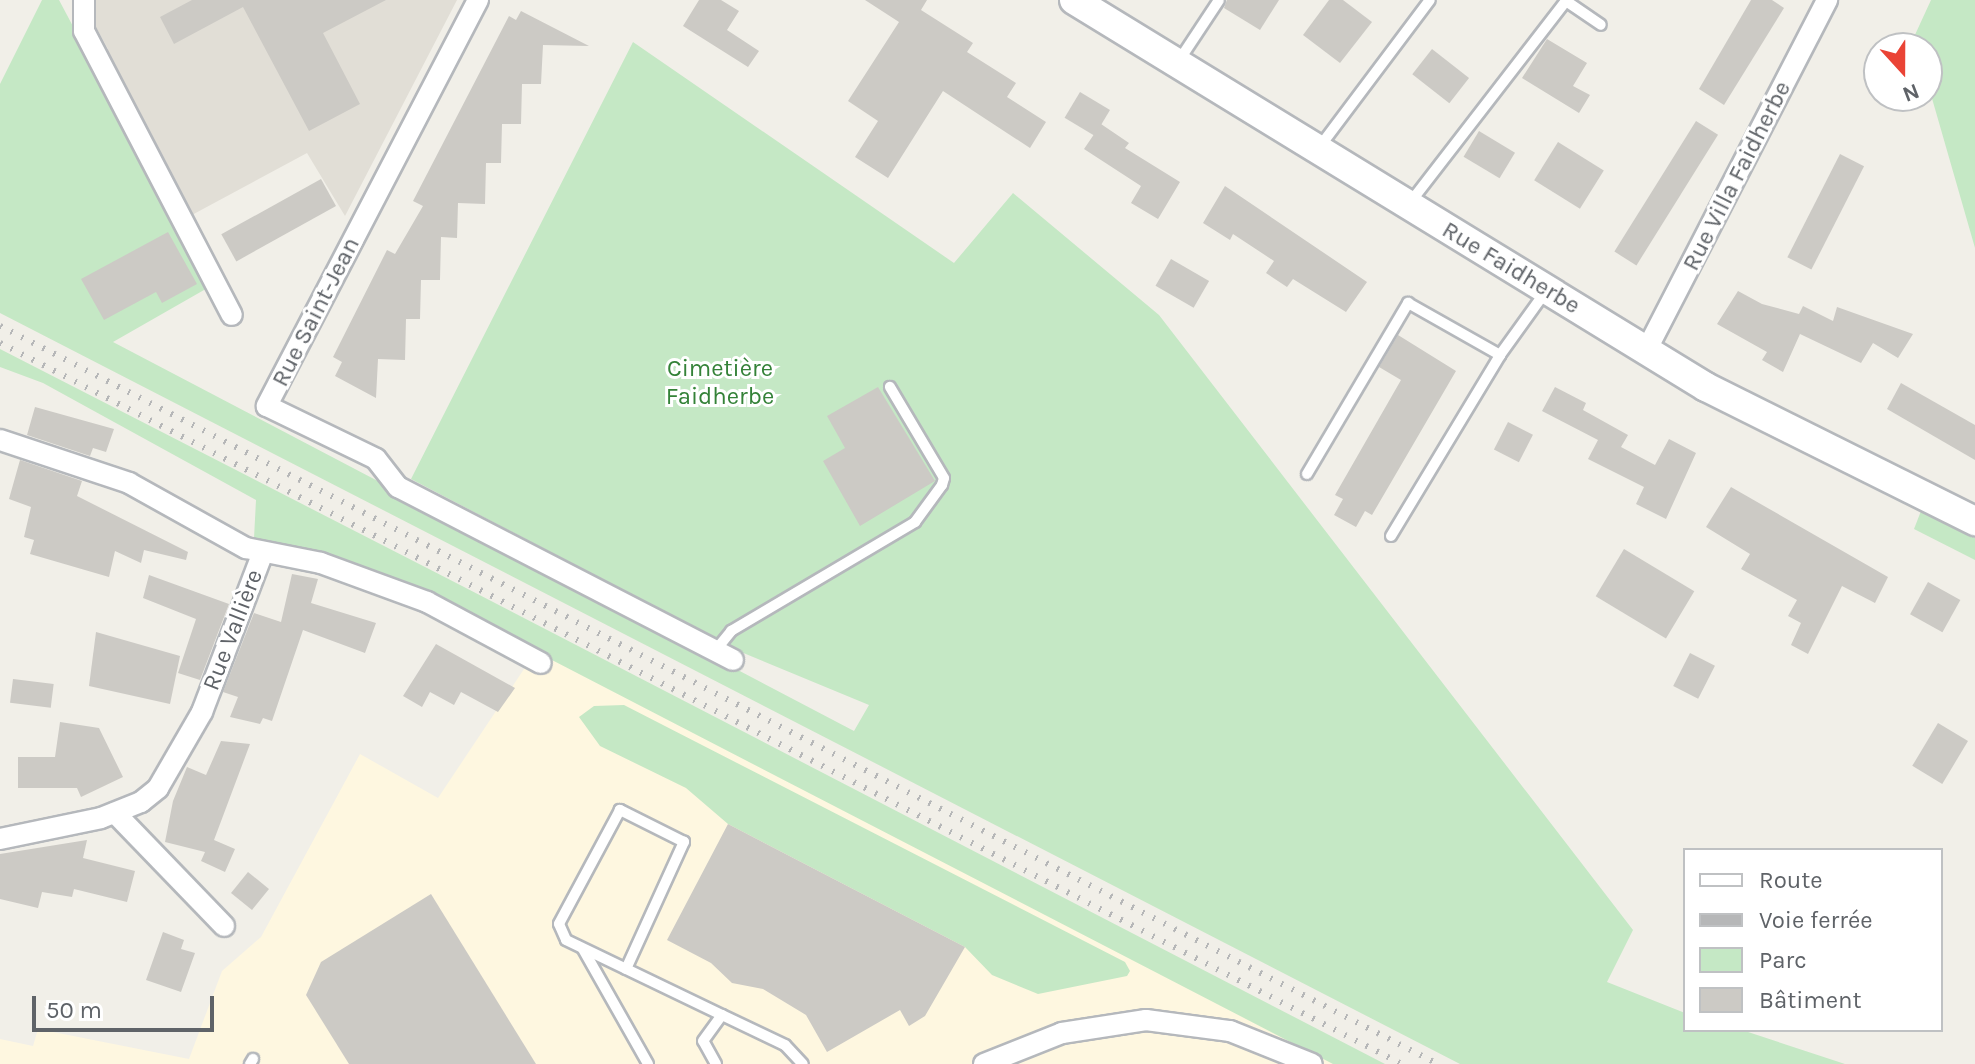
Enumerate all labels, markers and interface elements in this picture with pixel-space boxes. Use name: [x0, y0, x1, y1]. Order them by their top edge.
north arrow: [1863, 32, 1943, 112]
street label: Rue Villa Faidherbe: [1677, 76, 1797, 276]
text: N: [1899, 78, 1923, 108]
street label: Rue Faidherbe: [1437, 216, 1585, 320]
street label: Rue Saint-Jean: [266, 233, 366, 391]
park label: Cimetière Faidherbe: [666, 355, 774, 411]
street label: Rue Vallière: [197, 566, 269, 694]
legend: [1683, 848, 1943, 1032]
text: Route: [1759, 866, 1823, 894]
text: Voie ferrée: [1759, 906, 1873, 934]
text: Parc: [1759, 946, 1807, 974]
scale bar: [36, 980, 218, 1030]
text: Bâtiment: [1759, 986, 1862, 1014]
text: 50 m: [46, 996, 102, 1024]

